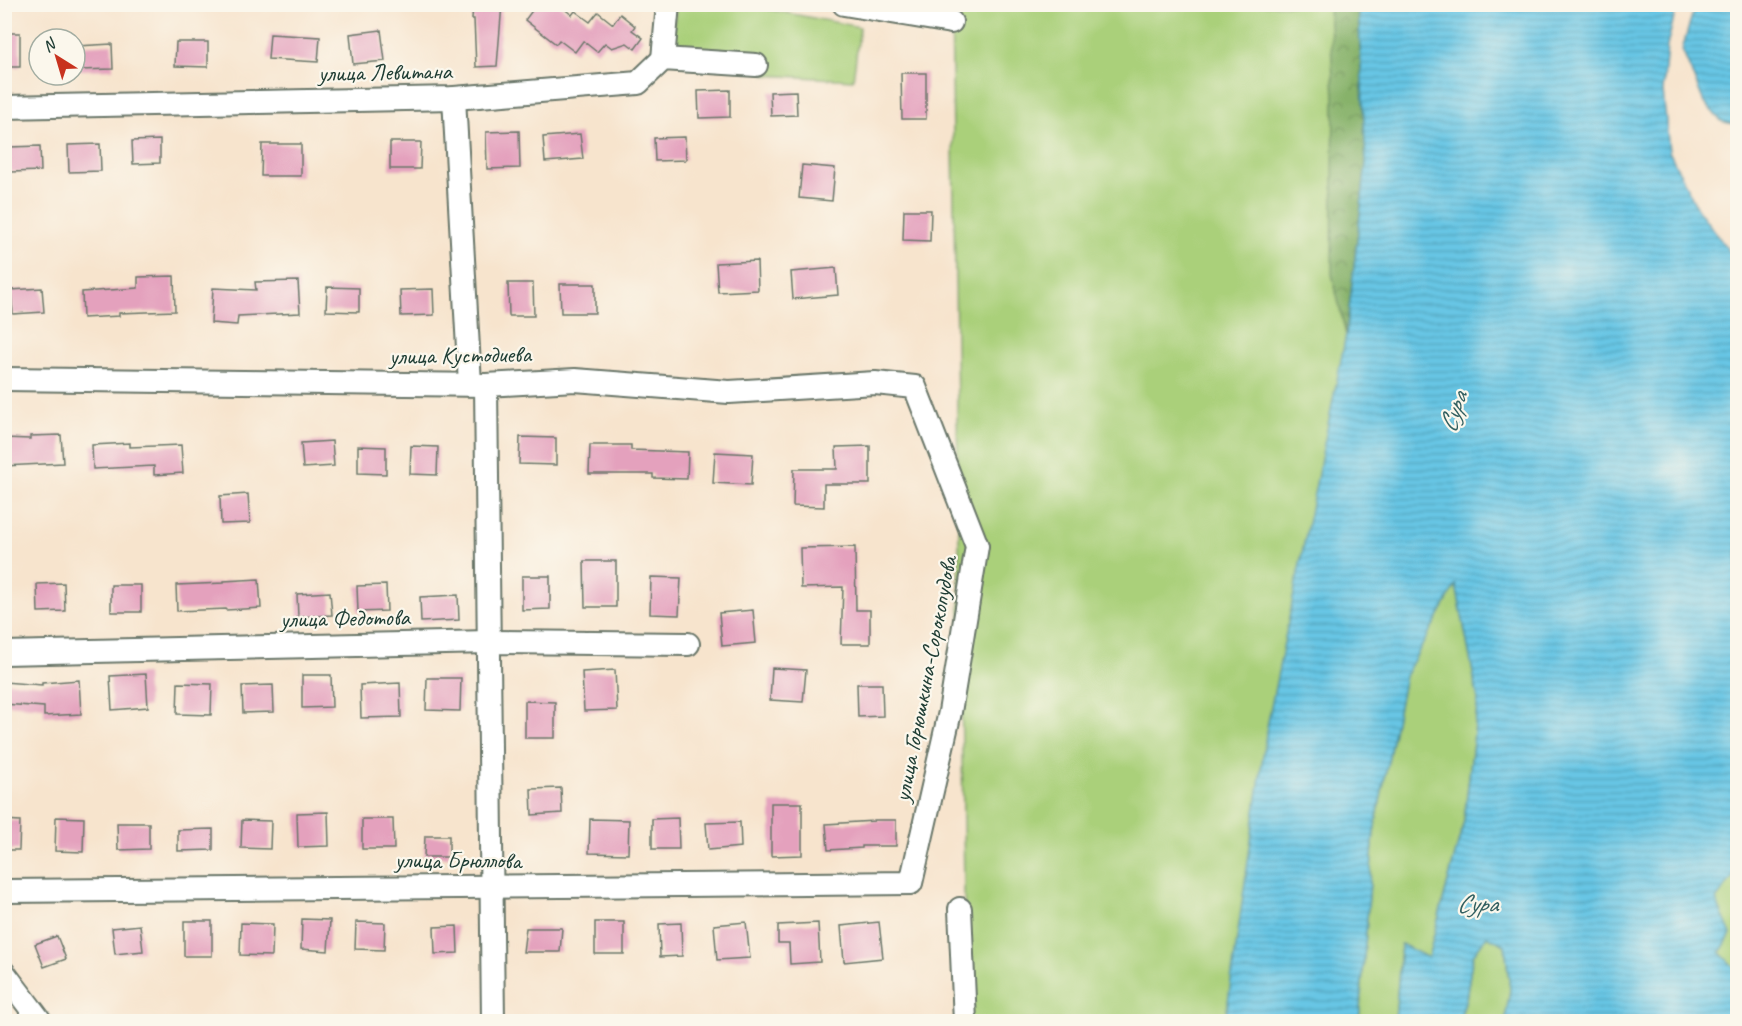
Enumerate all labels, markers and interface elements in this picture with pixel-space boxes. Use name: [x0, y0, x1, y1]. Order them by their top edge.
north arrow: [27, 27, 87, 87]
text: N: [39, 33, 61, 57]
street label: улица Левитана: [316, 56, 454, 88]
street label: улица Кустодиева: [387, 339, 533, 371]
water label: Сура: [1431, 385, 1476, 437]
street label: улица Горюшкина-Сорокопудова: [886, 552, 964, 806]
street label: улица Федотова: [278, 602, 412, 634]
street label: улица Брюллова: [393, 845, 523, 875]
water label: Сура: [1457, 887, 1500, 920]

